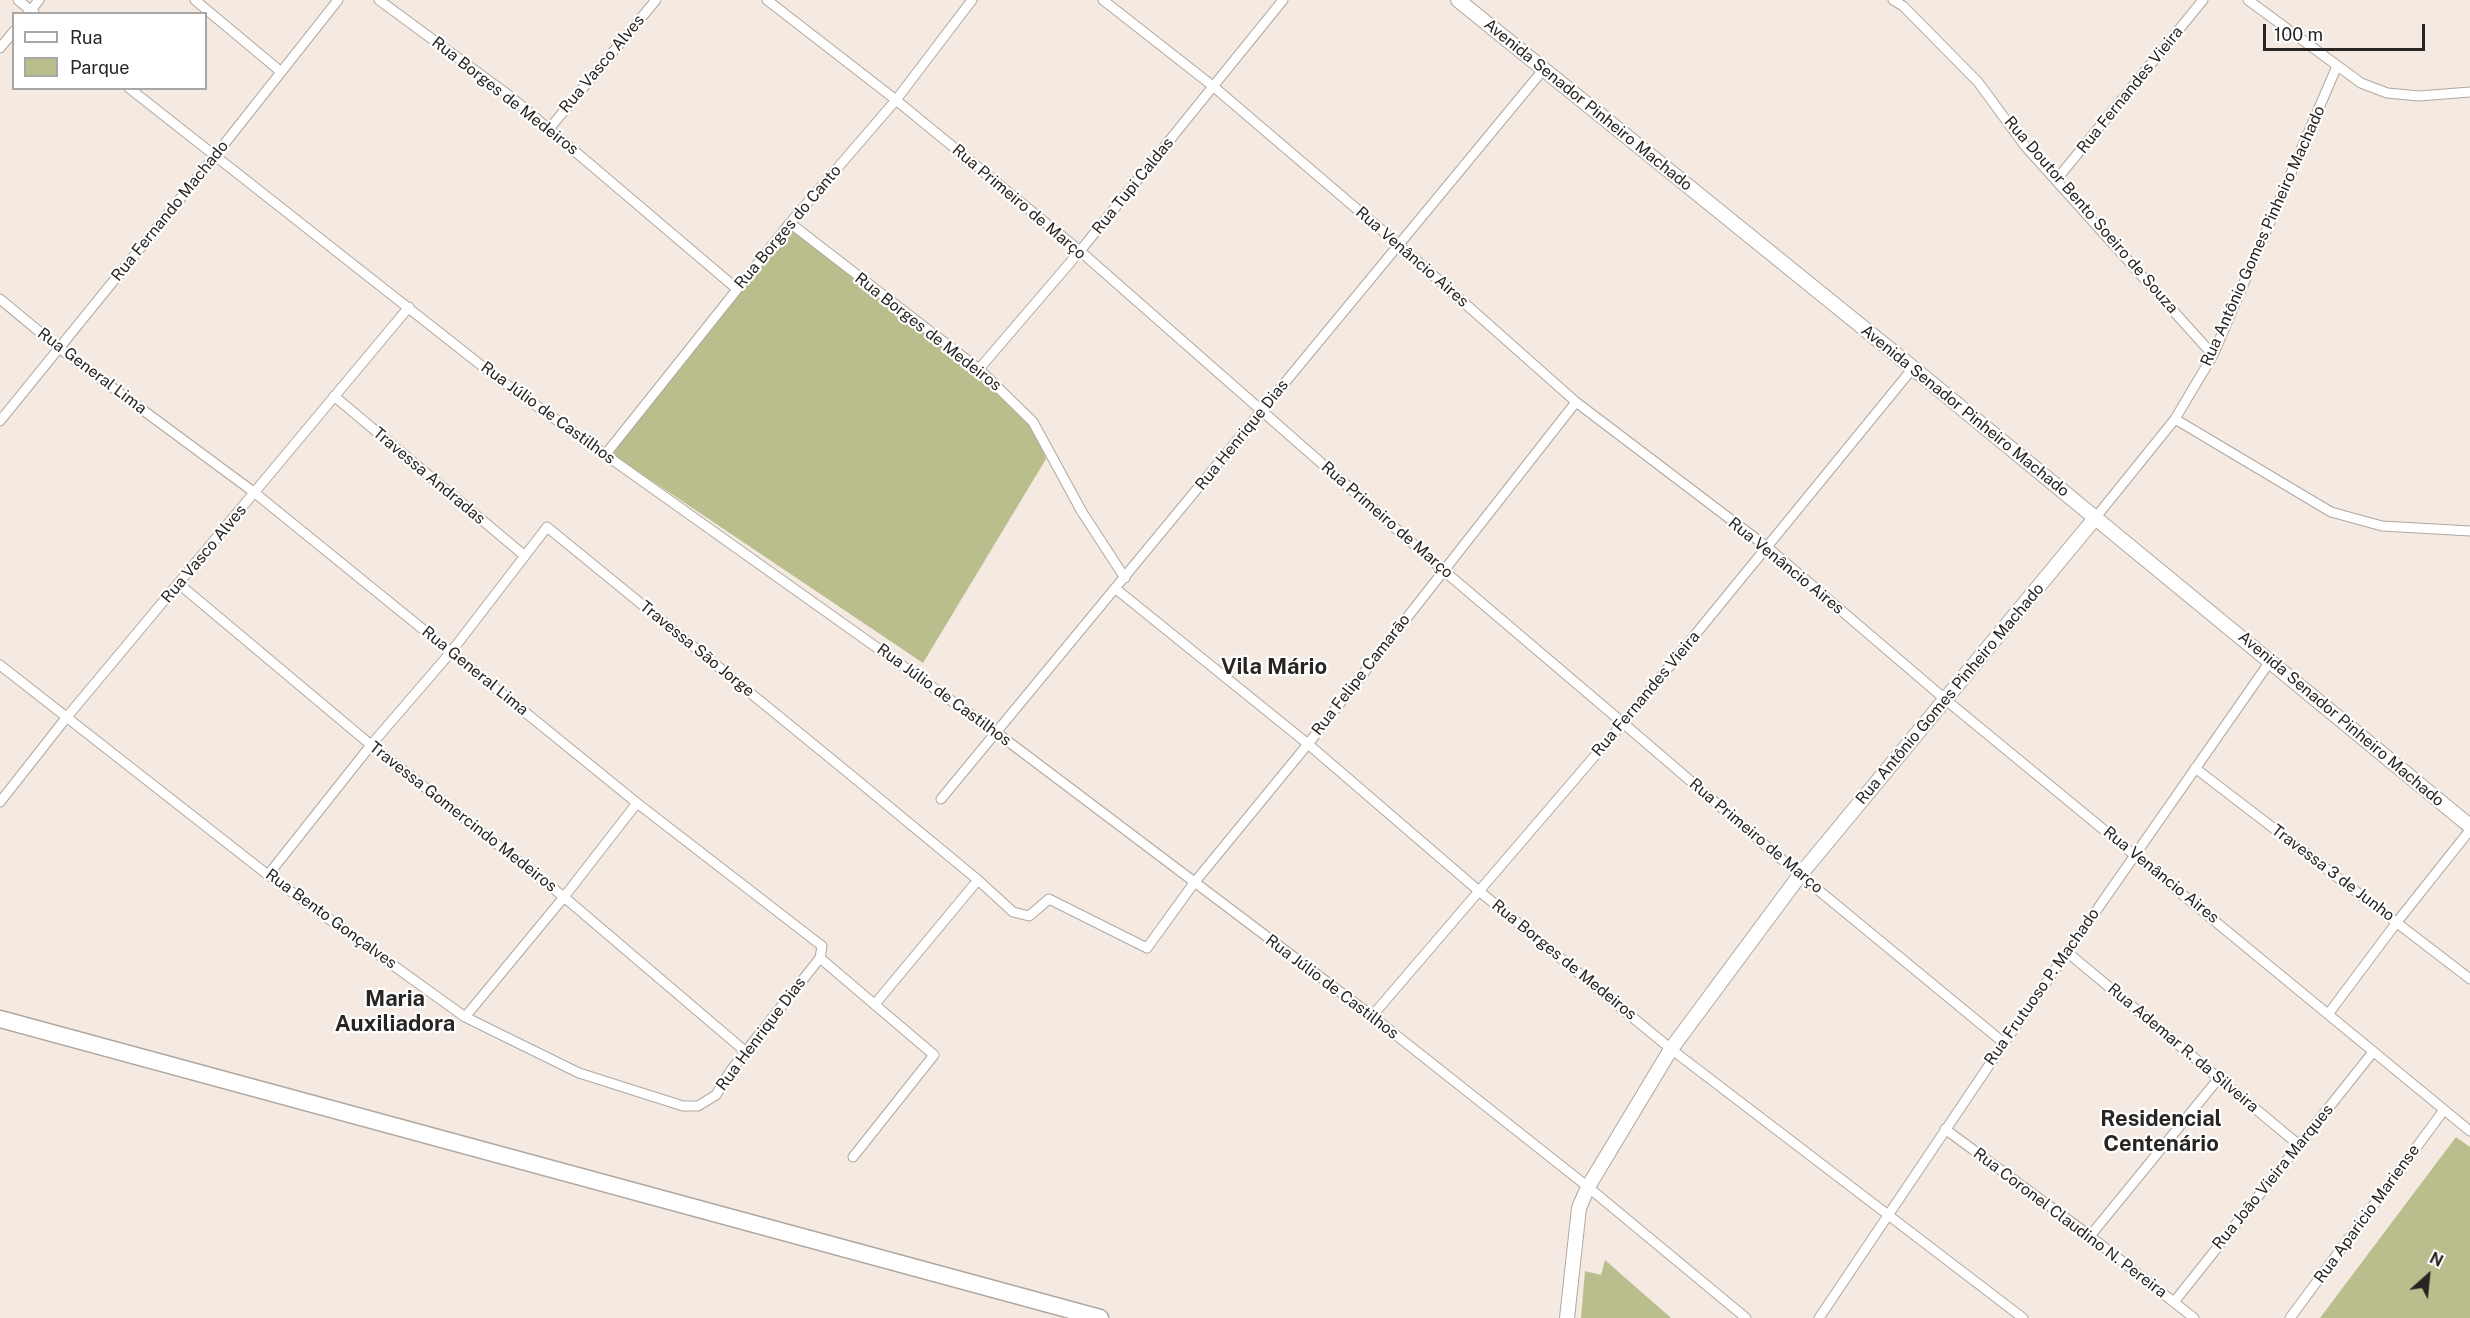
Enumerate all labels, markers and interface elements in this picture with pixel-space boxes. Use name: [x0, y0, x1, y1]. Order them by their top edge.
street label: Rua Vasco Alves: [555, 11, 649, 117]
legend: [12, 12, 207, 90]
scale bar: [2266, 12, 2428, 50]
street label: Avenida Senador Pinheiro Machado: [1480, 15, 1696, 195]
street label: Rua Fernandes Vieira: [2073, 23, 2187, 157]
text: 100 m: [2274, 24, 2323, 45]
text: Rua: [70, 27, 102, 48]
street label: Rua Borges de Medeiros: [428, 33, 582, 159]
text: Parque: [70, 57, 130, 78]
street label: Rua Antônio Gomes Pinheiro Machado: [2197, 103, 2329, 369]
street label: Rua Doutor Bento Soeiro de Souza: [2000, 112, 2182, 318]
street label: Rua Tupi Caldas: [1088, 134, 1178, 238]
street label: Rua Fernando Machado: [107, 137, 233, 285]
street label: Rua Primeiro de Março: [948, 140, 1090, 264]
street label: Rua Borges do Canto: [731, 161, 845, 293]
street label: Rua Venâncio Aires: [1352, 203, 1472, 311]
street label: Rua Borges de Medeiros: [851, 269, 1005, 395]
street label: Avenida Senador Pinheiro Machado: [1857, 321, 2073, 501]
street label: Rua General Lima: [34, 324, 150, 418]
street label: Rua Júlio de Castilhos: [477, 358, 619, 468]
street label: Rua Henrique Dias: [1191, 376, 1293, 494]
street label: Travessa Andradas: [369, 423, 489, 529]
street label: Rua Primeiro de Março: [1317, 457, 1457, 583]
street label: Rua Vasco Alves: [157, 501, 251, 607]
street label: Rua Venâncio Aires: [1724, 513, 1848, 619]
street label: Rua Antônio Gomes Pinheiro Machado: [1852, 579, 2048, 809]
street label: Travessa São Jorge: [636, 597, 758, 701]
street label: Rua Felipe Camarão: [1308, 611, 1414, 739]
street label: Rua General Lima: [418, 622, 532, 720]
street label: Rua Fernandes Vieira: [1588, 627, 1704, 761]
street label: Avenida Senador Pinheiro Machado: [2234, 627, 2448, 811]
street label: Rua Júlio de Castilhos: [873, 640, 1015, 750]
district label: Vila Mário: [1221, 654, 1327, 680]
street label: Travessa Gomercindo Medeiros: [365, 738, 561, 896]
street label: Rua Primeiro de Março: [1685, 774, 1827, 898]
street label: Travessa 3 de Junho: [2268, 821, 2398, 925]
street label: Rua Venâncio Aires: [2099, 822, 2223, 928]
street label: Rua Bento Gonçalves: [262, 865, 400, 973]
street label: Rua Borges de Medeiros: [1488, 896, 1640, 1024]
street label: Rua Frutuoso P. Machado: [1980, 905, 2104, 1069]
street label: Rua Júlio de Castilhos: [1262, 931, 1402, 1043]
street label: Rua Henrique Dias: [712, 973, 810, 1095]
street label: Rua Ademar R. da Silveira: [2104, 979, 2262, 1117]
district label: Maria Auxiliadora: [335, 986, 455, 1038]
street label: Rua João Vieira Marques: [2209, 1101, 2337, 1253]
district label: Residencial Centenário: [2100, 1106, 2222, 1158]
street label: Rua Aparicio Mariense: [2310, 1141, 2424, 1287]
street label: Rua Coronel Claudino N. Pereira: [1969, 1144, 2171, 1302]
north arrow: [2398, 1246, 2458, 1306]
text: N: [2427, 1248, 2446, 1271]

